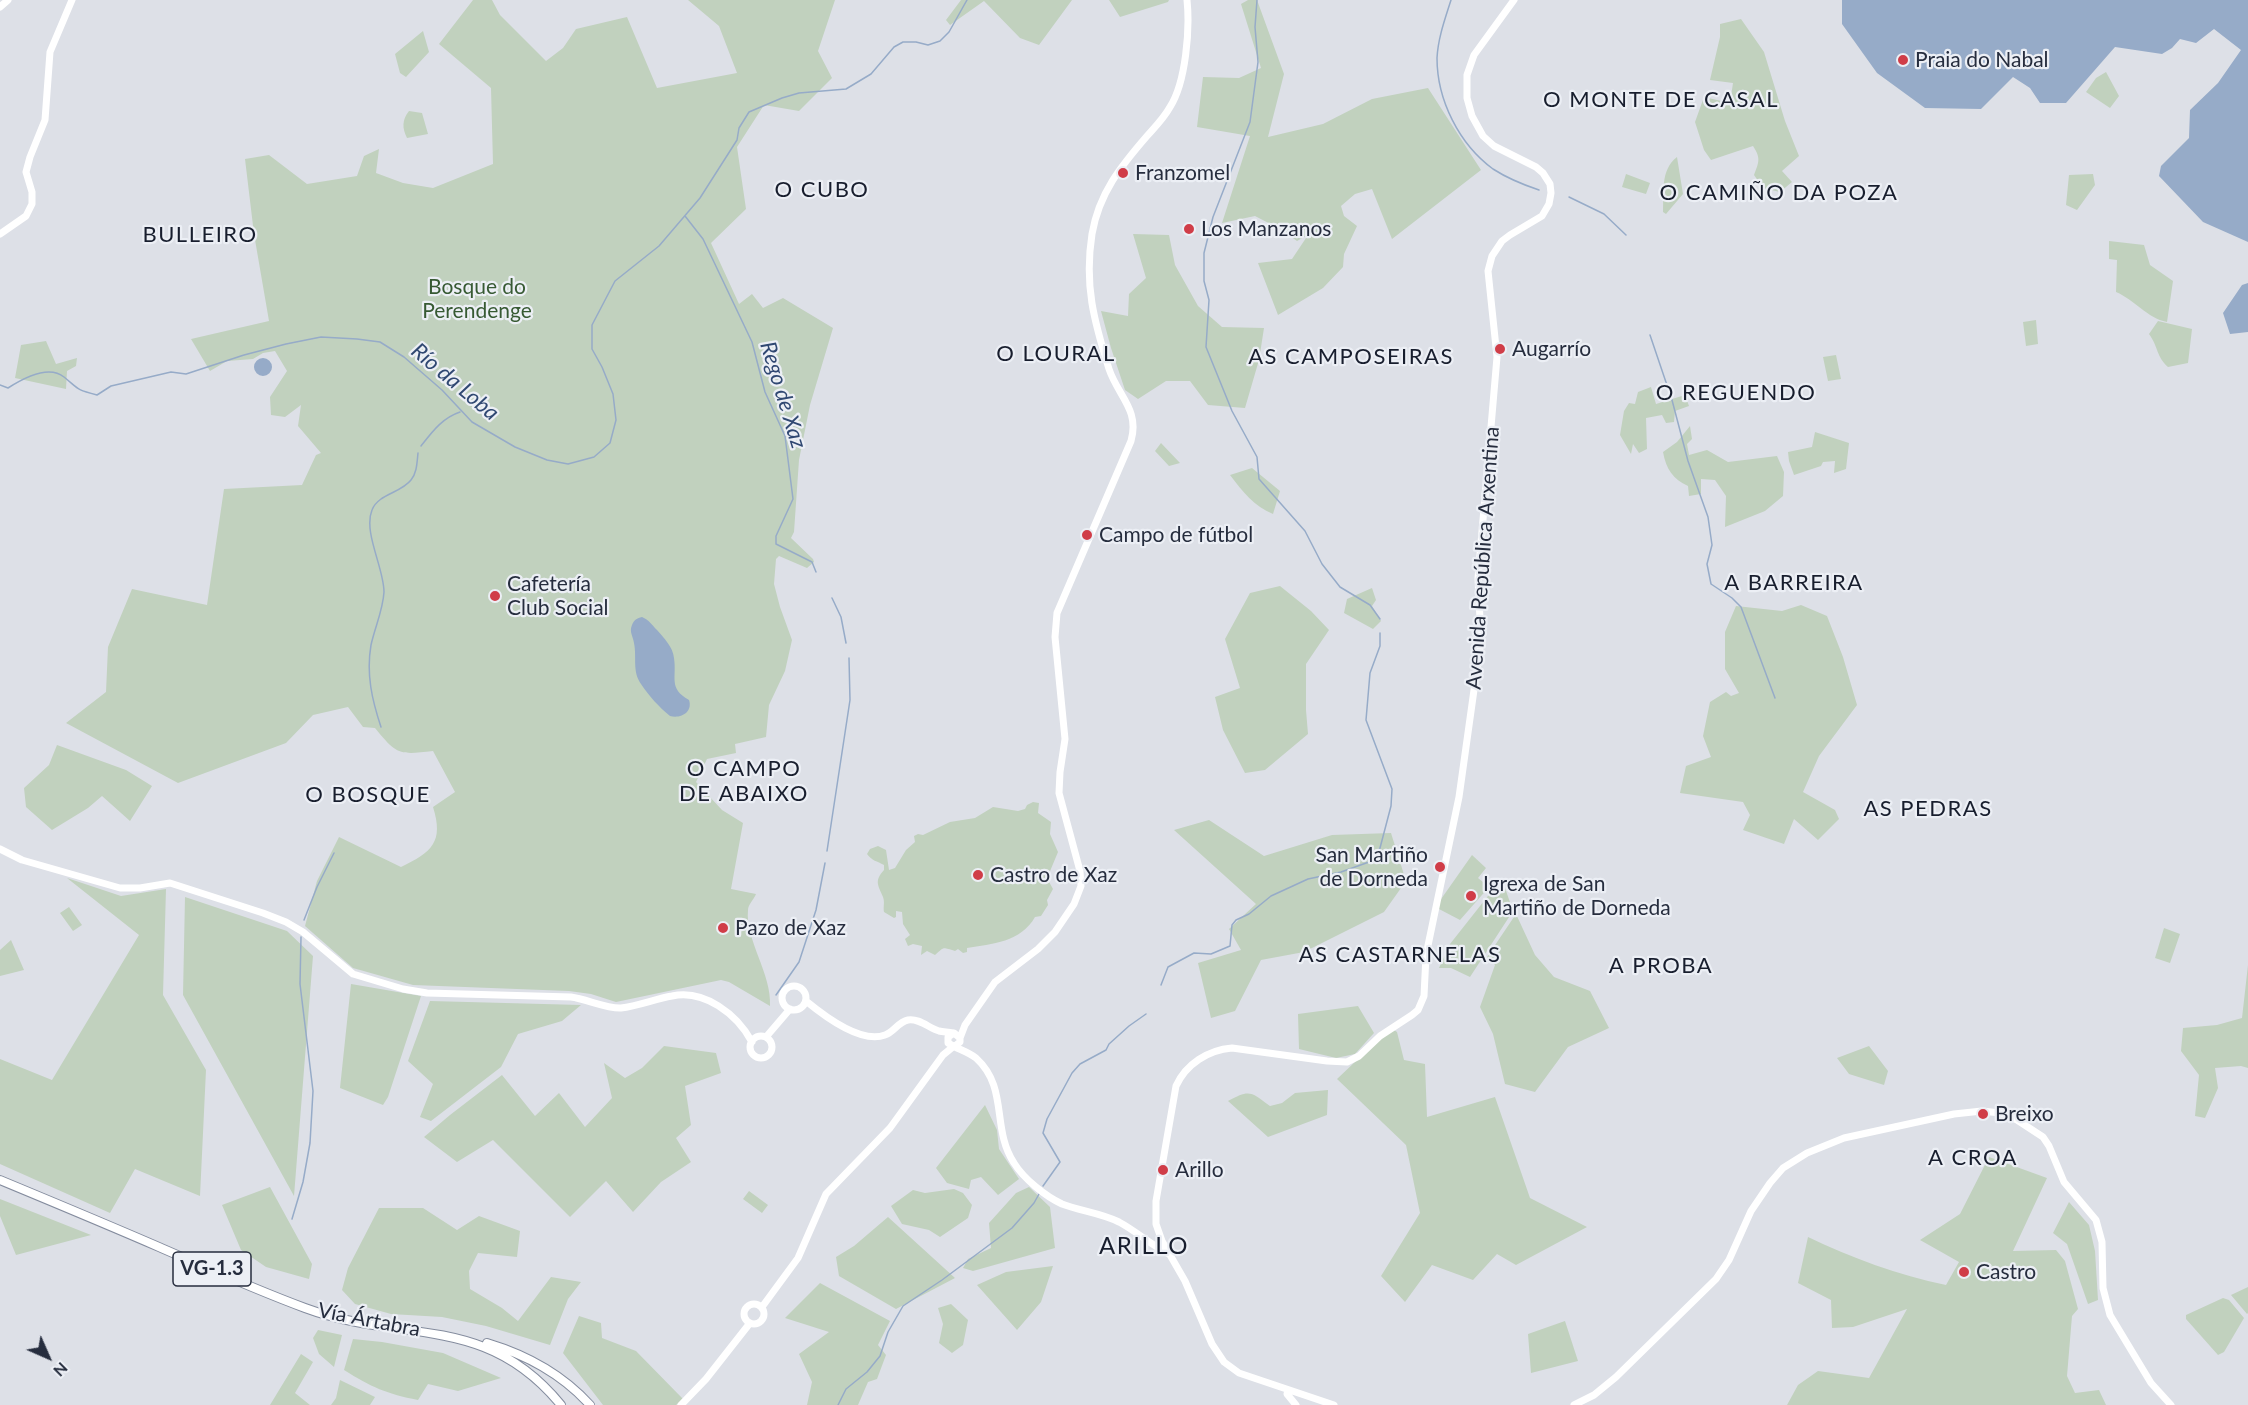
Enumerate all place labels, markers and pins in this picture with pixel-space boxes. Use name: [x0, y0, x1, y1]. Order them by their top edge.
place label: Praia do Nabal: [1915, 47, 2049, 73]
marker: Praia do Nabal: [1896, 53, 1910, 67]
place label: Franzomel: [1135, 160, 1230, 186]
marker: Franzomel: [1116, 166, 1130, 180]
place label: Los Manzanos: [1201, 216, 1331, 242]
marker: Los Manzanos: [1182, 222, 1196, 236]
place label: Augarrío: [1512, 336, 1591, 362]
marker: Augarrío: [1493, 342, 1507, 356]
place label: Campo de fútbol: [1099, 522, 1253, 548]
marker: Campo de fútbol: [1080, 528, 1094, 542]
place label: Cafetería Club Social: [507, 571, 609, 621]
marker: Cafetería Club Social: [488, 589, 502, 603]
place label: San Martiño de Dorneda: [1315, 842, 1428, 892]
marker: San Martiño de Dorneda: [1433, 860, 1447, 874]
place label: Castro de Xaz: [990, 862, 1117, 888]
marker: Castro de Xaz: [971, 868, 985, 882]
place label: Igrexa de San Martiño de Dorneda: [1483, 871, 1671, 921]
marker: Igrexa de San Martiño de Dorneda: [1464, 889, 1478, 903]
place label: Pazo de Xaz: [735, 915, 846, 941]
marker: Pazo de Xaz: [716, 921, 730, 935]
place label: Breixo: [1995, 1101, 2054, 1127]
marker: Breixo: [1976, 1107, 1990, 1121]
place label: Arillo: [1175, 1157, 1224, 1183]
marker: Arillo: [1156, 1163, 1170, 1177]
place label: Castro: [1976, 1259, 2036, 1285]
marker: Castro: [1957, 1265, 1971, 1279]

